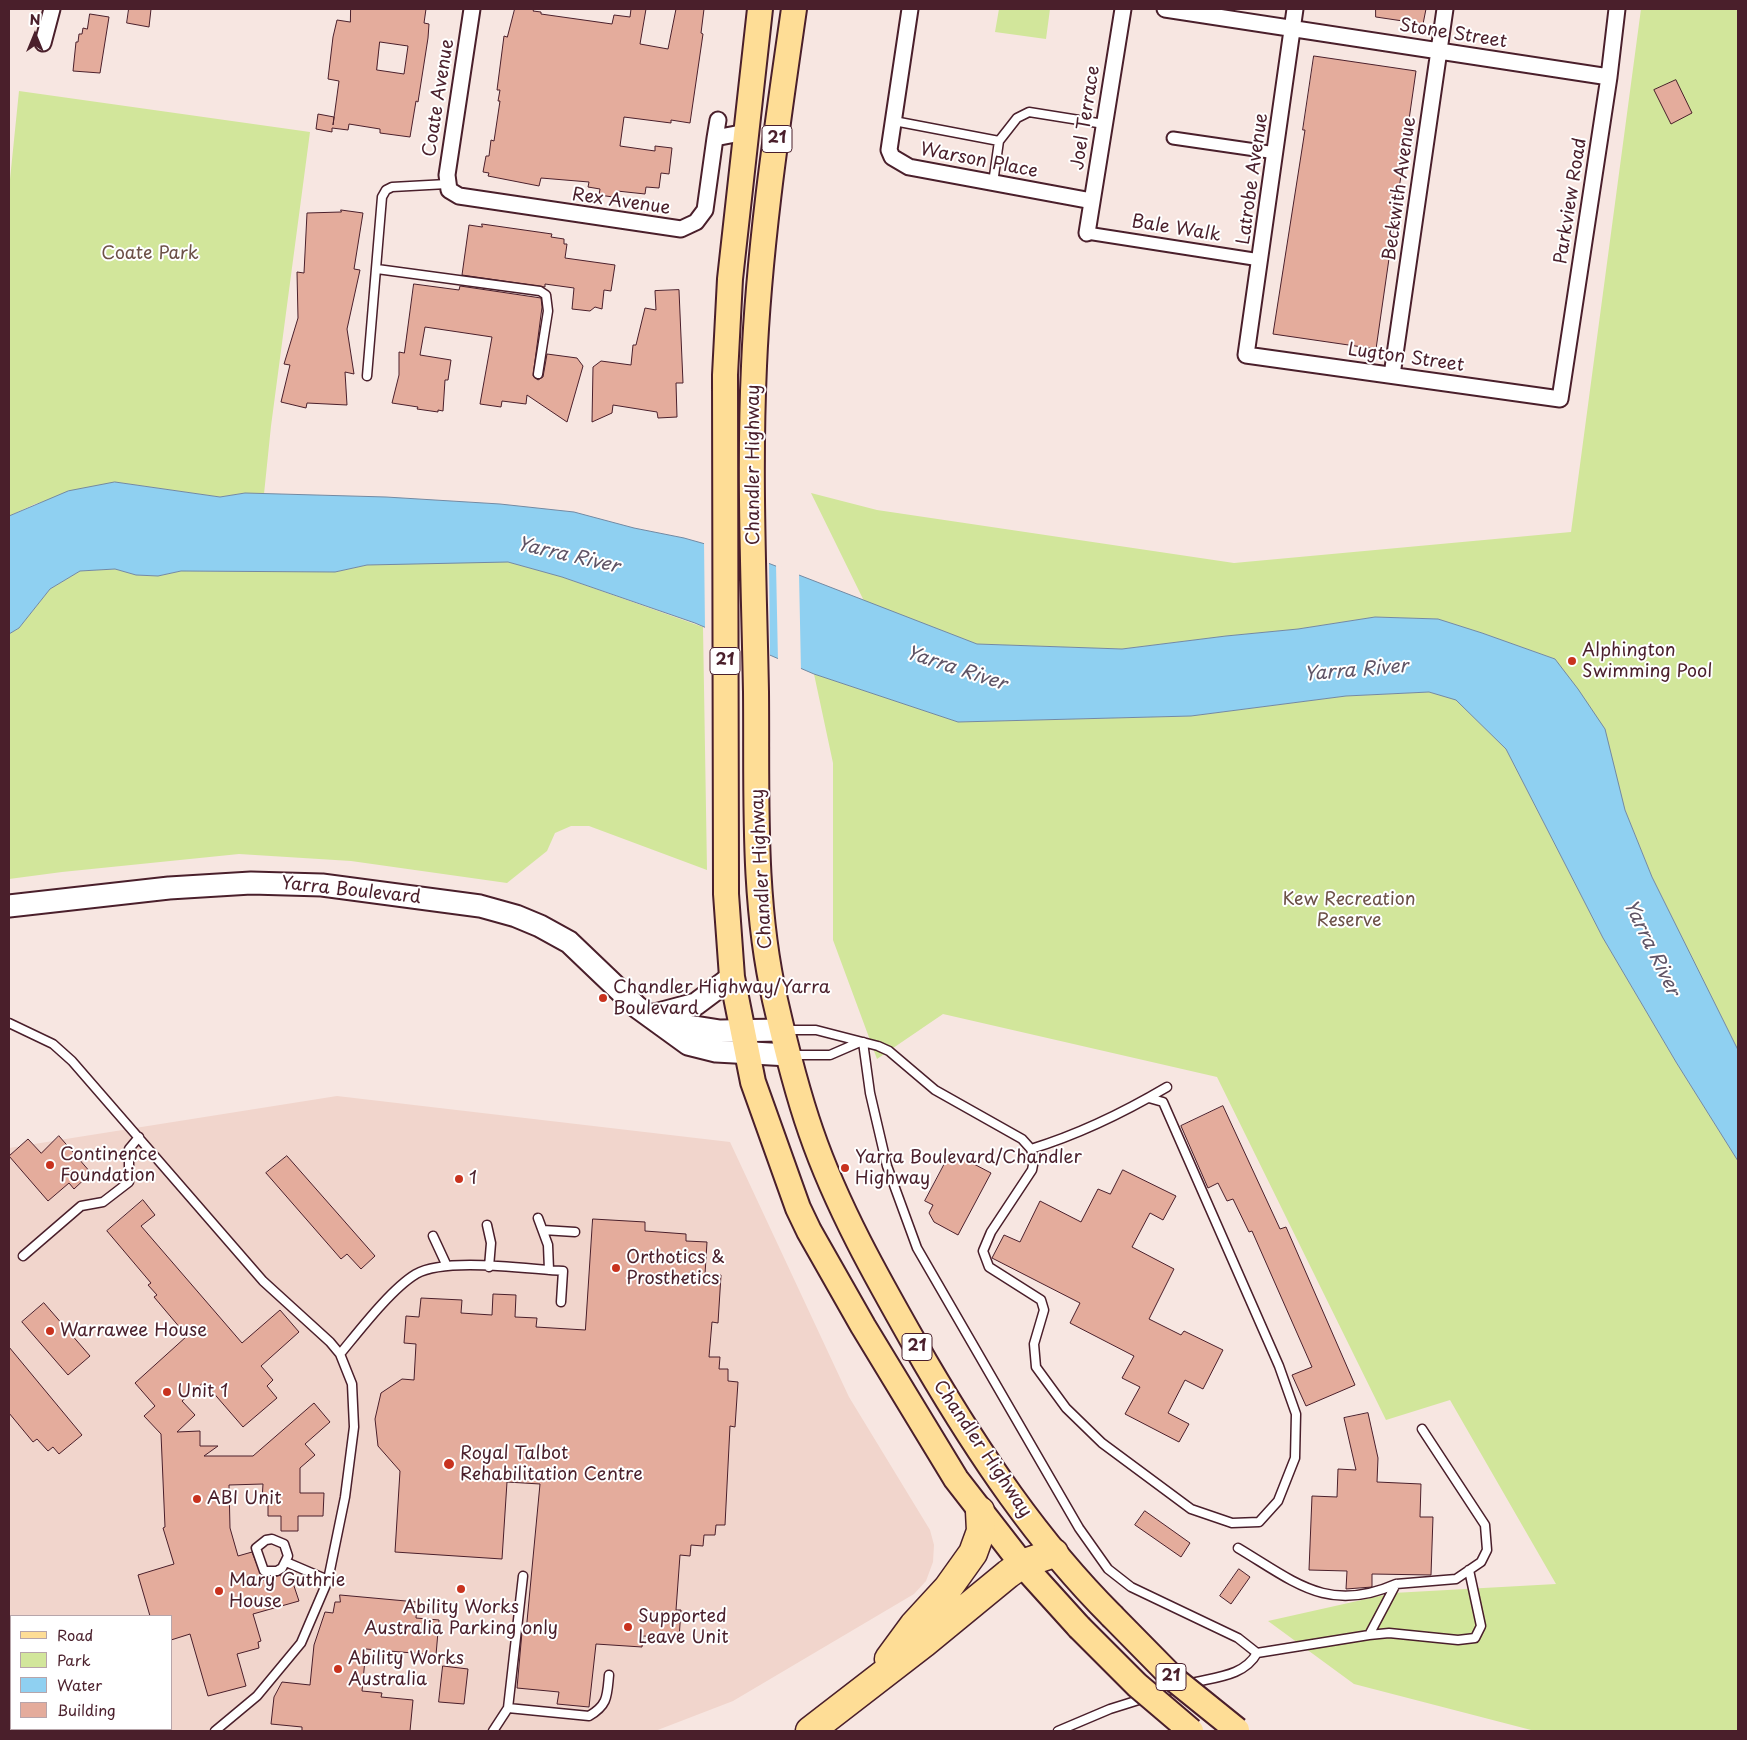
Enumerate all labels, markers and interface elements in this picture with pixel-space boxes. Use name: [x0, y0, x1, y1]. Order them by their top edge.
text: N: [29, 9, 41, 30]
north arrow: [10, 10, 60, 60]
street label: Stone Street: [1398, 15, 1508, 53]
street label: Coate Avenue: [419, 38, 459, 158]
street label: Joel Terrace: [1067, 64, 1105, 172]
street label: Latrobe Avenue: [1233, 112, 1273, 246]
street label: Beckwith Avenue: [1379, 116, 1421, 262]
road number: 21: [762, 126, 792, 152]
street label: Parkview Road: [1550, 136, 1592, 266]
street label: Warson Place: [918, 139, 1040, 183]
street label: Rex Avenue: [570, 184, 672, 220]
street label: Bale Walk: [1130, 211, 1222, 247]
park label: Coate Park: [101, 243, 199, 265]
street label: Lugton Street: [1346, 339, 1466, 377]
street label: Chandler Highway: [743, 385, 765, 545]
water label: Yarra River: [515, 533, 621, 579]
place label: Alphington Swimming Pool: [1582, 640, 1712, 682]
water label: Yarra River: [903, 642, 1009, 696]
road number: 21: [710, 648, 740, 674]
water label: Yarra River: [1303, 655, 1409, 687]
marker: Alphington Swimming Pool: [1566, 655, 1578, 667]
street label: Chandler Highway: [747, 788, 777, 950]
street label: Yarra Boulevard: [280, 873, 422, 909]
park label: Kew Recreation Reserve: [1282, 889, 1416, 932]
water label: Yarra River: [1618, 896, 1684, 1000]
place label: Chandler Highway/Yarra Boulevard: [613, 977, 830, 1020]
marker: Chandler Highway/Yarra Boulevard: [597, 992, 609, 1004]
place label: Continence Foundation: [60, 1144, 157, 1186]
place label: Yarra Boulevard/Chandler Highway: [855, 1147, 1082, 1190]
marker: Continence Foundation: [44, 1159, 56, 1171]
marker: Yarra Boulevard/Chandler Highway: [839, 1162, 851, 1174]
place label: 1: [469, 1168, 477, 1190]
marker: 1: [453, 1173, 465, 1185]
place label: Orthotics & Prosthetics: [626, 1247, 725, 1290]
marker: Orthotics & Prosthetics: [610, 1262, 622, 1274]
place label: Warrawee House: [60, 1320, 207, 1342]
marker: Warrawee House: [44, 1325, 56, 1337]
road number: 21: [902, 1334, 932, 1360]
street label: Chandler Highway: [928, 1376, 1036, 1522]
place label: Unit 1: [177, 1381, 228, 1403]
marker: Unit 1: [161, 1386, 173, 1398]
place label: Royal Talbot Rehabilitation Centre: [460, 1443, 643, 1486]
marker: Royal Talbot Rehabilitation Centre: [442, 1457, 456, 1471]
place label: ABI Unit: [207, 1488, 281, 1510]
marker: ABI Unit: [191, 1493, 203, 1505]
place label: Mary Guthrie House: [229, 1570, 345, 1612]
marker: Ability Works Australia Parking only: [455, 1583, 467, 1595]
marker: Mary Guthrie House: [213, 1585, 225, 1597]
place label: Ability Works Australia Parking only: [364, 1597, 558, 1640]
place label: Supported Leave Unit: [638, 1606, 729, 1648]
legend: [10, 1615, 172, 1730]
marker: Supported Leave Unit: [622, 1621, 634, 1633]
text: Road: [57, 1623, 93, 1646]
text: Park: [57, 1648, 91, 1671]
place label: Ability Works Australia: [348, 1648, 464, 1690]
marker: Ability Works Australia: [332, 1663, 344, 1675]
road number: 21: [1156, 1664, 1186, 1690]
text: Water: [57, 1673, 102, 1696]
text: Building: [57, 1698, 116, 1721]

